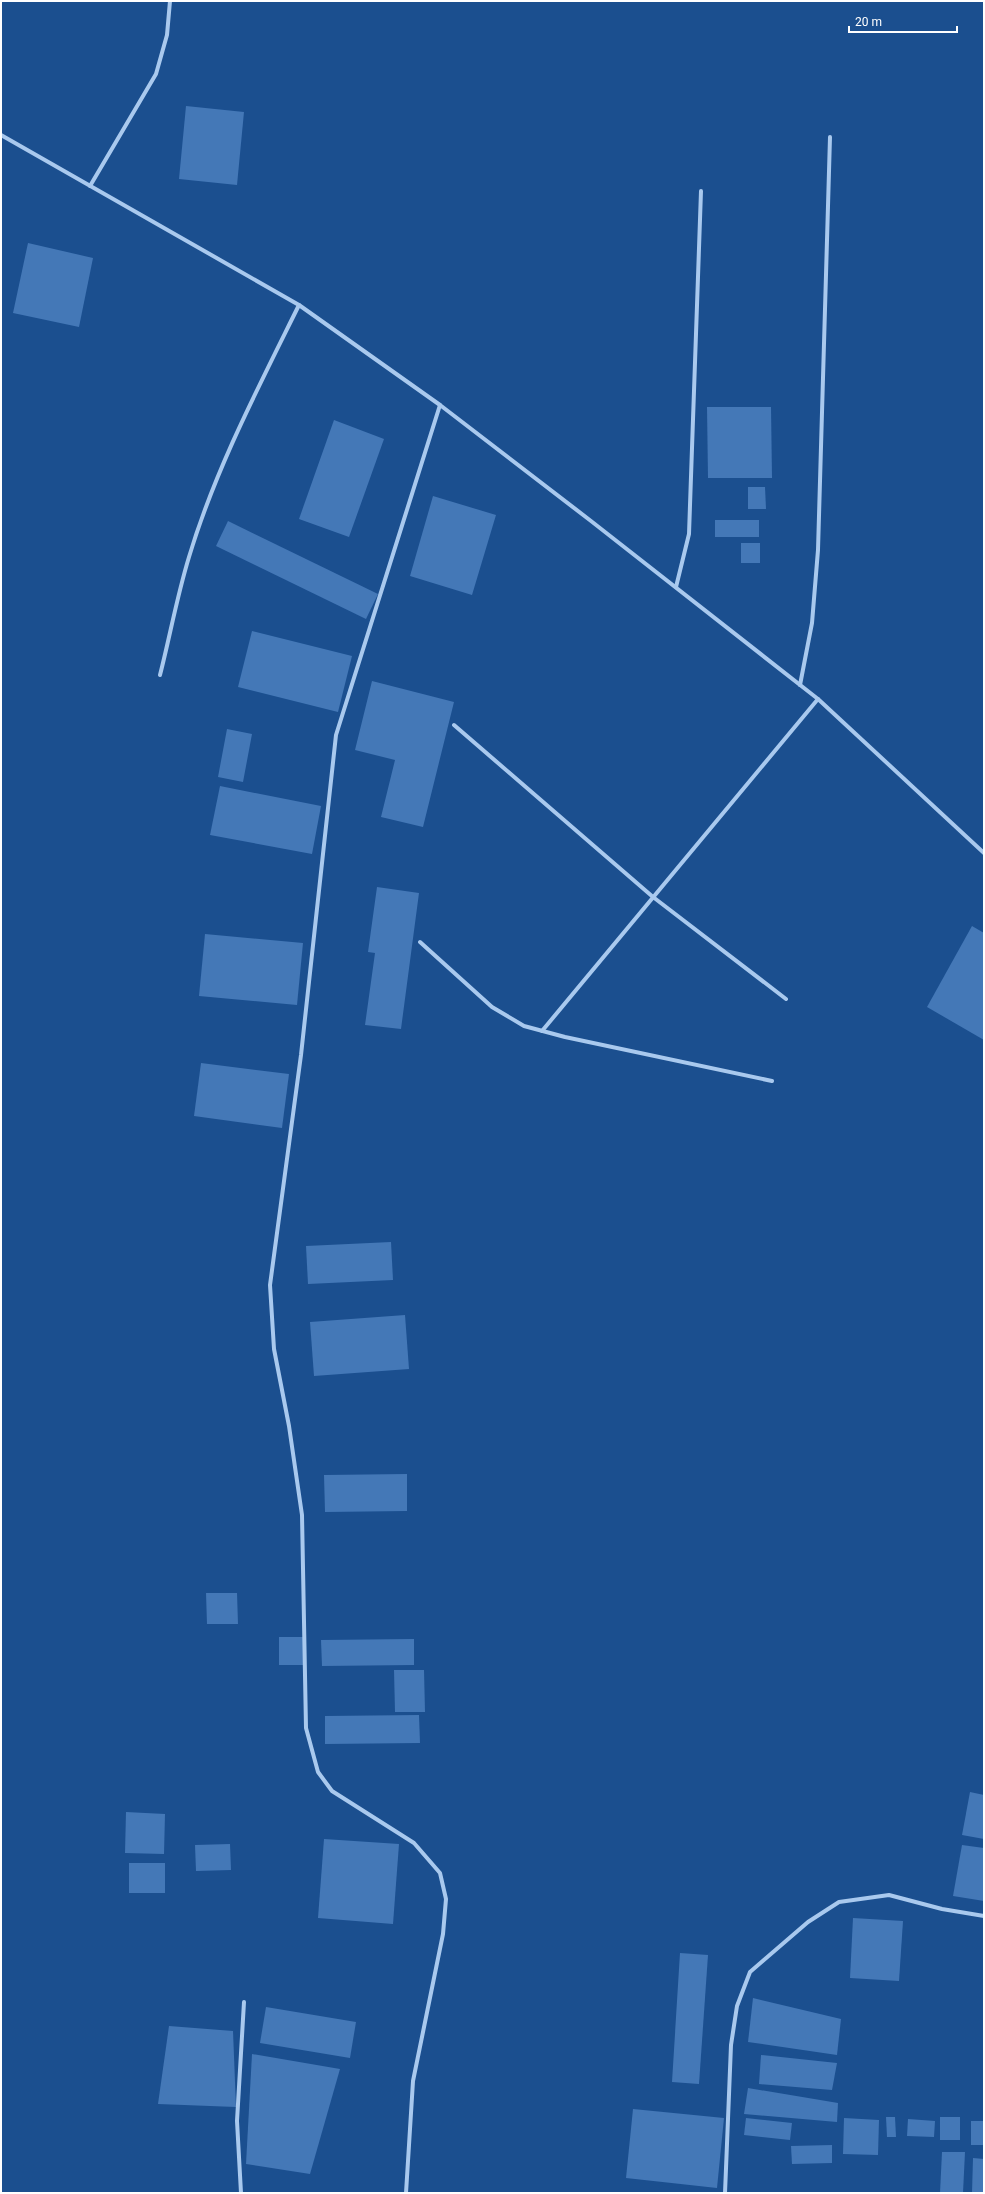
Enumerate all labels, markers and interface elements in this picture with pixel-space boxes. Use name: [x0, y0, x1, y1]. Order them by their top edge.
scale bar: [849, 8, 957, 34]
text: 20 m: [855, 15, 882, 29]

